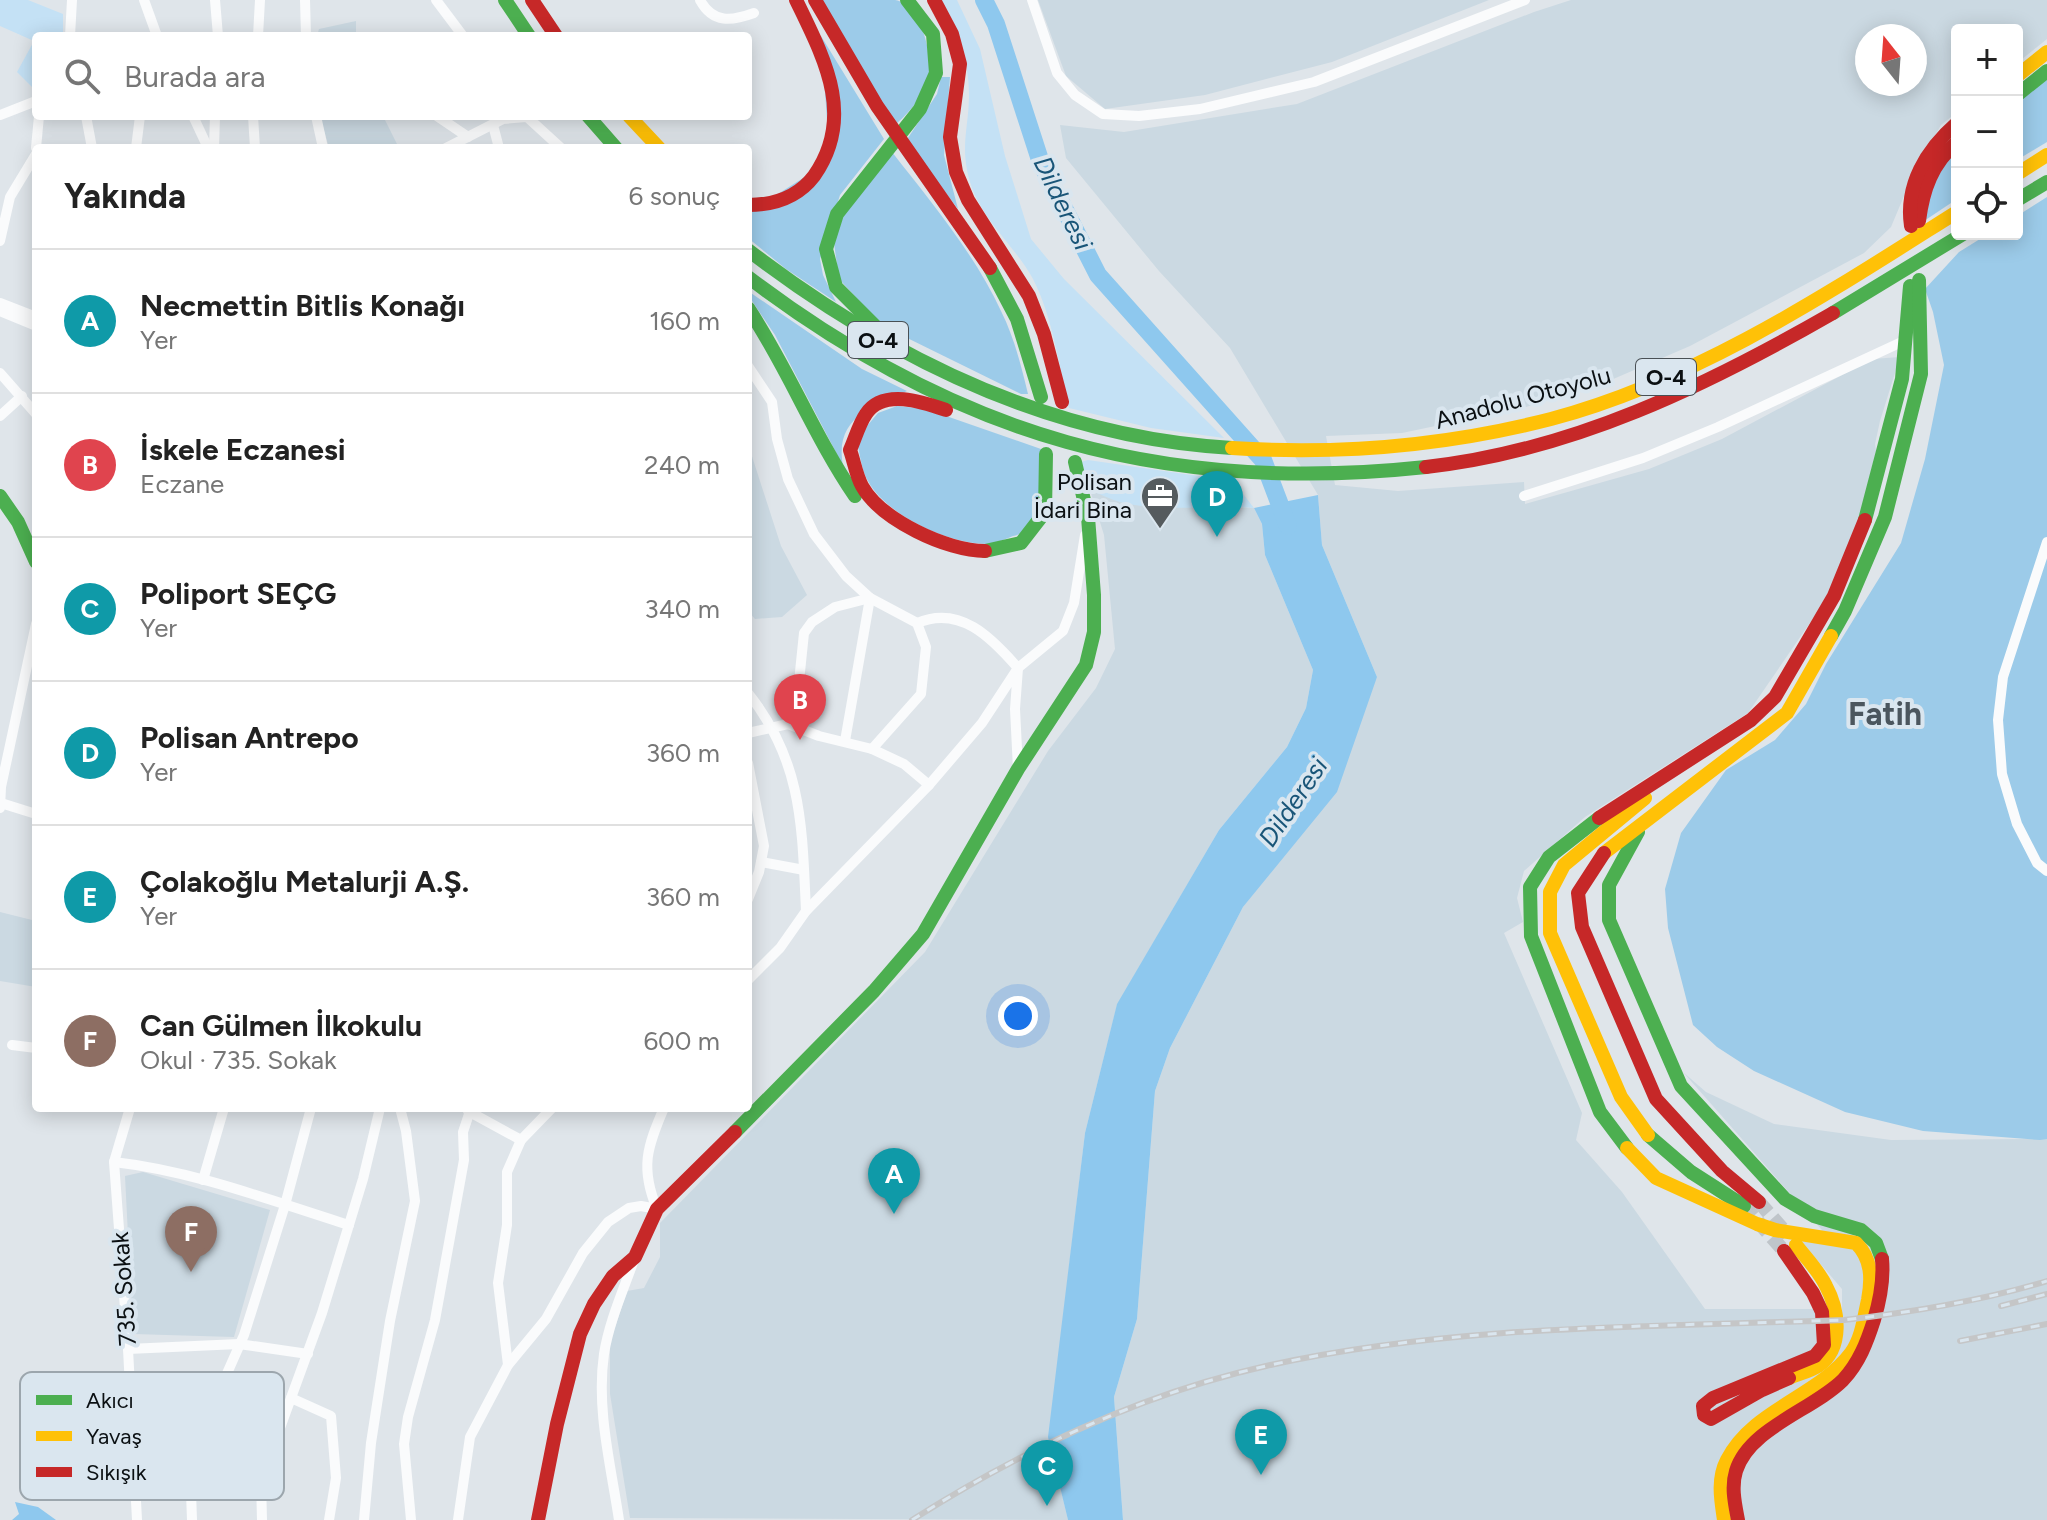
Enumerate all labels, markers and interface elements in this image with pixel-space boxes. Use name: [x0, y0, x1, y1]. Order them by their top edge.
north arrow: [1855, 24, 1927, 96]
map controls: [1951, 24, 2023, 240]
button: +: [1951, 24, 2023, 96]
search box: [32, 32, 752, 120]
icon: search: [60, 54, 104, 98]
text: Burada ara: [124, 58, 266, 95]
button: −: [1951, 96, 2023, 168]
water label: Dilderesi: [1027, 151, 1100, 256]
button: locate: [1951, 168, 2023, 240]
text: Yakında: [64, 176, 186, 217]
text: 6 sonuç: [629, 180, 720, 212]
text: Necmettin Bitlis Konağı: [140, 287, 465, 324]
text: A: [81, 305, 99, 337]
text: 160 m: [649, 305, 720, 337]
road number: O-4: [848, 322, 908, 358]
text: Yer: [140, 324, 177, 356]
road number: O-4: [1636, 359, 1696, 395]
street label: Anadolu Otoyolu: [1432, 360, 1614, 435]
text: İskele Eczanesi: [140, 431, 346, 468]
text: B: [82, 449, 98, 481]
text: 240 m: [644, 449, 720, 481]
place label: Polisan İdari Bina: [1034, 467, 1132, 524]
text: Eczane: [140, 468, 224, 500]
pin: D: [1191, 471, 1243, 537]
office icon: Polisan İdari Bina: [1139, 475, 1181, 530]
text: Poliport SEÇG: [140, 575, 336, 612]
text: C: [81, 593, 99, 625]
text: 340 m: [644, 593, 720, 625]
text: Yer: [140, 612, 177, 644]
pin: B: [774, 674, 826, 740]
district label: Fatih: [1848, 695, 1922, 733]
text: Polisan Antrepo: [140, 719, 359, 756]
text: D: [81, 737, 99, 769]
text: 360 m: [646, 737, 720, 769]
water label: Dilderesi: [1252, 751, 1335, 853]
text: Yer: [140, 756, 177, 788]
text: Çolakoğlu Metalurji A.Ş.: [140, 863, 469, 900]
text: E: [82, 881, 98, 913]
text: 360 m: [646, 881, 720, 913]
text: Yer: [140, 900, 177, 932]
your location: [998, 996, 1038, 1036]
text: Can Gülmen İlkokulu: [140, 1007, 422, 1044]
text: F: [83, 1025, 97, 1057]
text: 600 m: [643, 1025, 720, 1057]
text: Okul · 735. Sokak: [140, 1044, 337, 1076]
pin: A: [868, 1148, 920, 1214]
pin: F: [165, 1206, 217, 1272]
street label: 735. Sokak: [105, 1231, 142, 1347]
legend: [20, 1372, 284, 1500]
text: Akıcı: [86, 1387, 134, 1414]
pin: E: [1235, 1409, 1287, 1475]
text: Yavaş: [86, 1423, 142, 1450]
pin: C: [1021, 1440, 1073, 1506]
text: Sıkışık: [86, 1459, 147, 1486]

